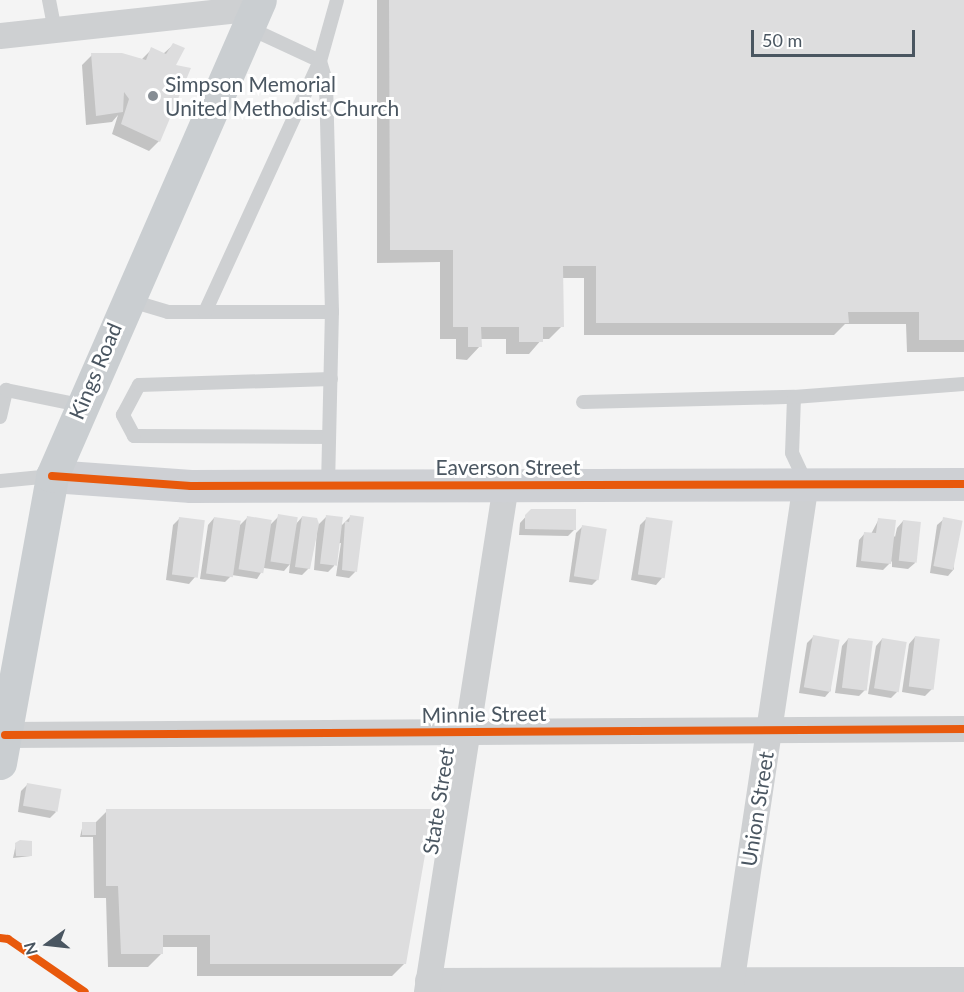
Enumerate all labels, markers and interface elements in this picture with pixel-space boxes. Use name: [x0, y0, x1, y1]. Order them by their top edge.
scale bar: [754, 18, 918, 56]
text: 50 m: [762, 29, 802, 51]
place label: Simpson Memorial United Methodist Church: [165, 71, 399, 121]
marker: Simpson Memorial United Methodist Church: [146, 89, 160, 103]
street label: Kings Road: [63, 319, 127, 423]
street label: Eaverson Street: [436, 454, 580, 480]
street label: Minnie Street: [421, 700, 547, 728]
street label: State Street: [417, 746, 459, 856]
street label: Union Street: [735, 750, 779, 868]
north arrow: [18, 914, 78, 974]
text: N: [19, 940, 41, 957]

